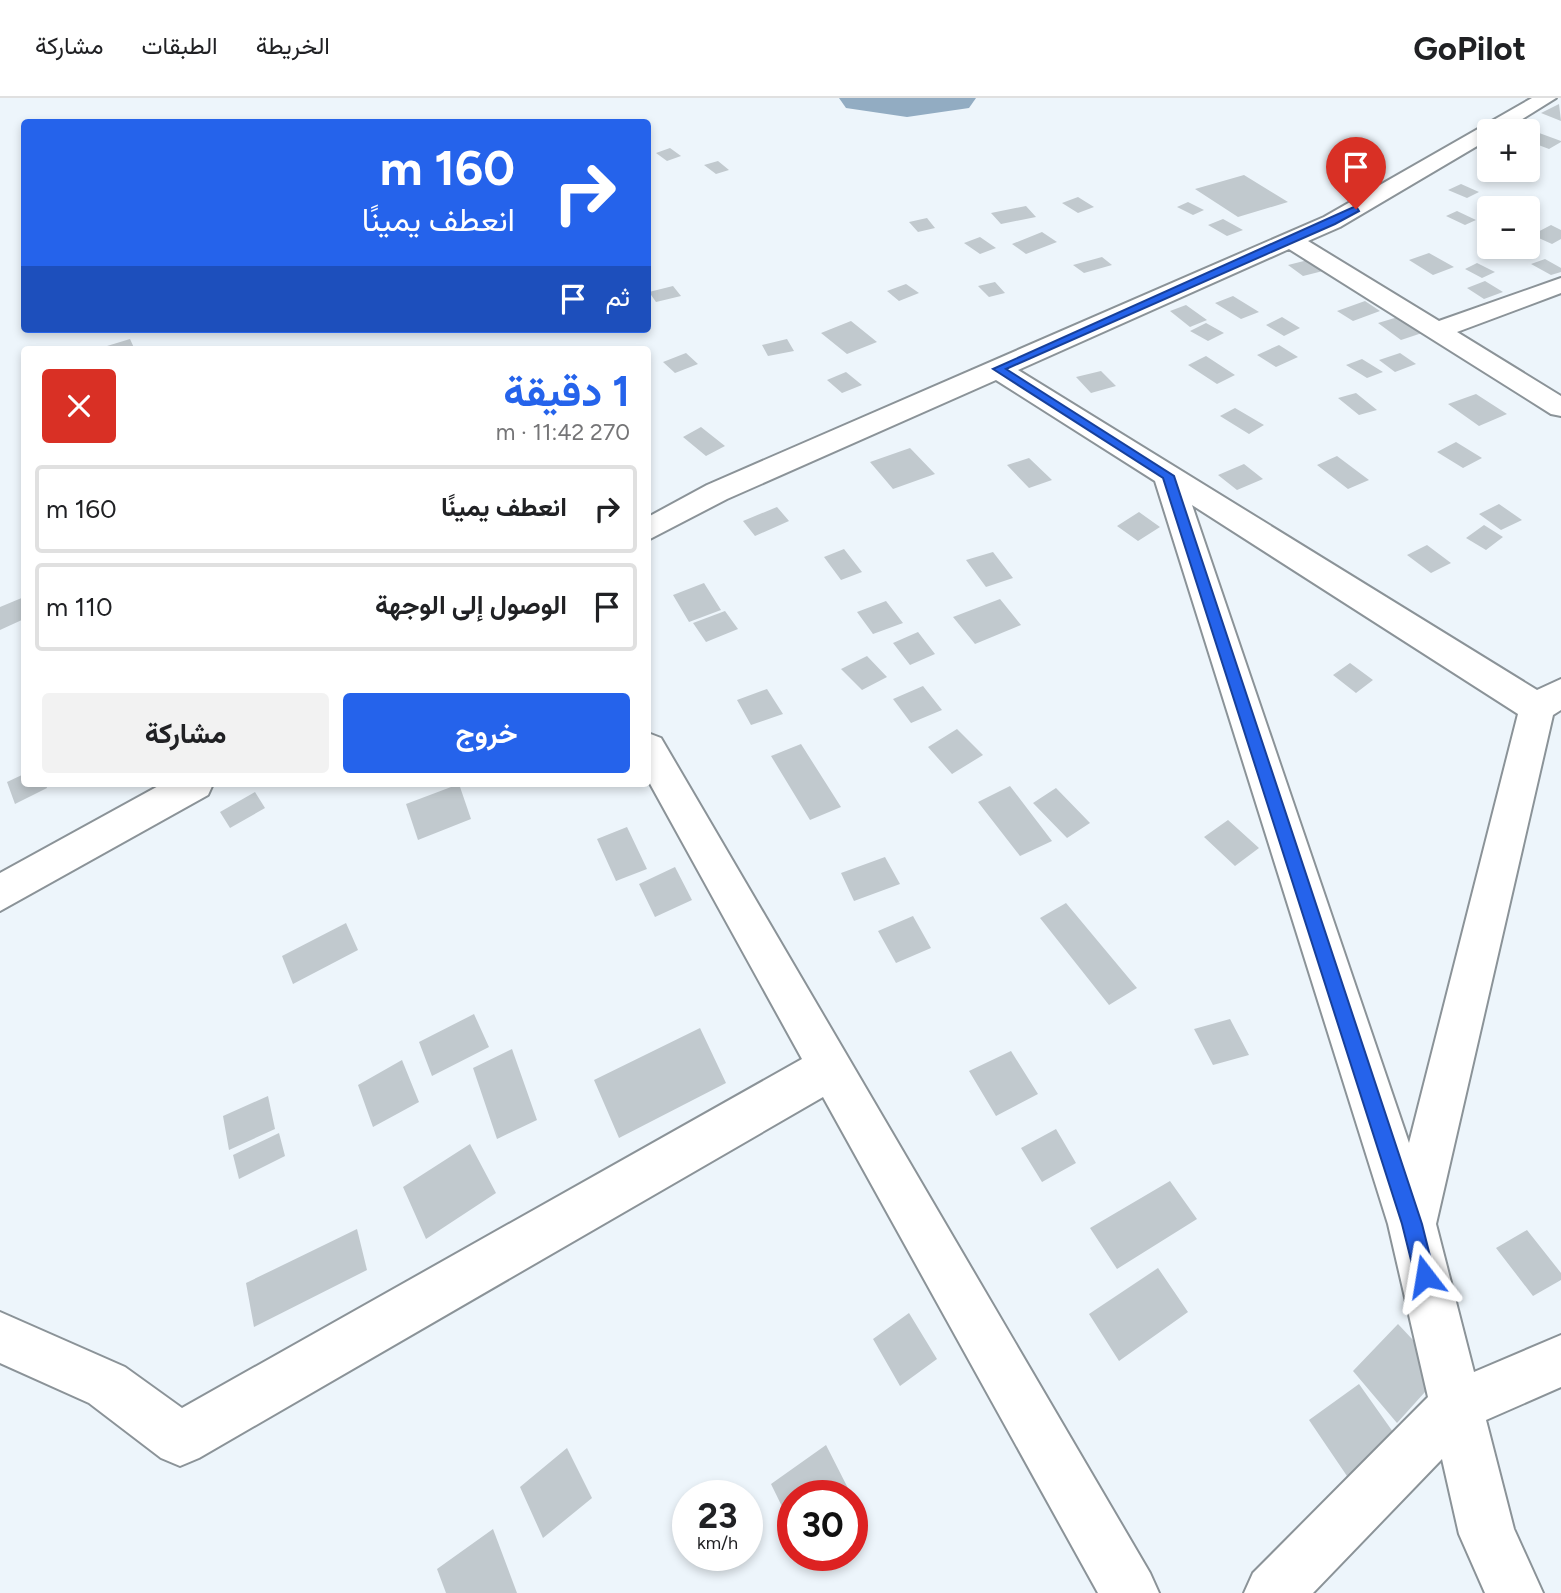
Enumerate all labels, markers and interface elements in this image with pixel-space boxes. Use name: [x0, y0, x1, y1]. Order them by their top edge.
text: GoPilot: [1413, 29, 1526, 68]
text: مشاركة: [35, 31, 103, 60]
text: الطبقات: [141, 31, 218, 60]
text: الخريطة: [256, 31, 330, 60]
map controls: [1477, 119, 1540, 259]
button: +: [1477, 119, 1540, 182]
pin: [1326, 137, 1386, 209]
text: 160 m: [380, 138, 515, 197]
icon: right: [539, 147, 630, 238]
icon: arrive: [1337, 148, 1375, 186]
button: −: [1477, 196, 1540, 259]
text: انعطف يمينًا: [362, 201, 515, 239]
icon: arrive: [554, 280, 592, 318]
text: ثم: [606, 281, 630, 313]
text: 1 دقيقة: [503, 366, 630, 417]
button: close: [42, 369, 116, 443]
text: 270 m · 11:42: [496, 418, 630, 446]
icon: right: [588, 490, 626, 528]
text: انعطف يمينًا: [441, 491, 567, 523]
text: 160 m: [46, 493, 117, 525]
icon: arrive: [588, 588, 626, 626]
text: الوصول إلى الوجهة: [375, 589, 567, 621]
text: 110 m: [46, 591, 113, 623]
button: مشاركة: [42, 693, 329, 773]
button: خروج: [343, 693, 630, 773]
position arrow: [1388, 1239, 1462, 1313]
speed limit sign: 30: [777, 1480, 868, 1571]
text: 23: [698, 1495, 737, 1537]
text: km/h: [697, 1532, 738, 1554]

